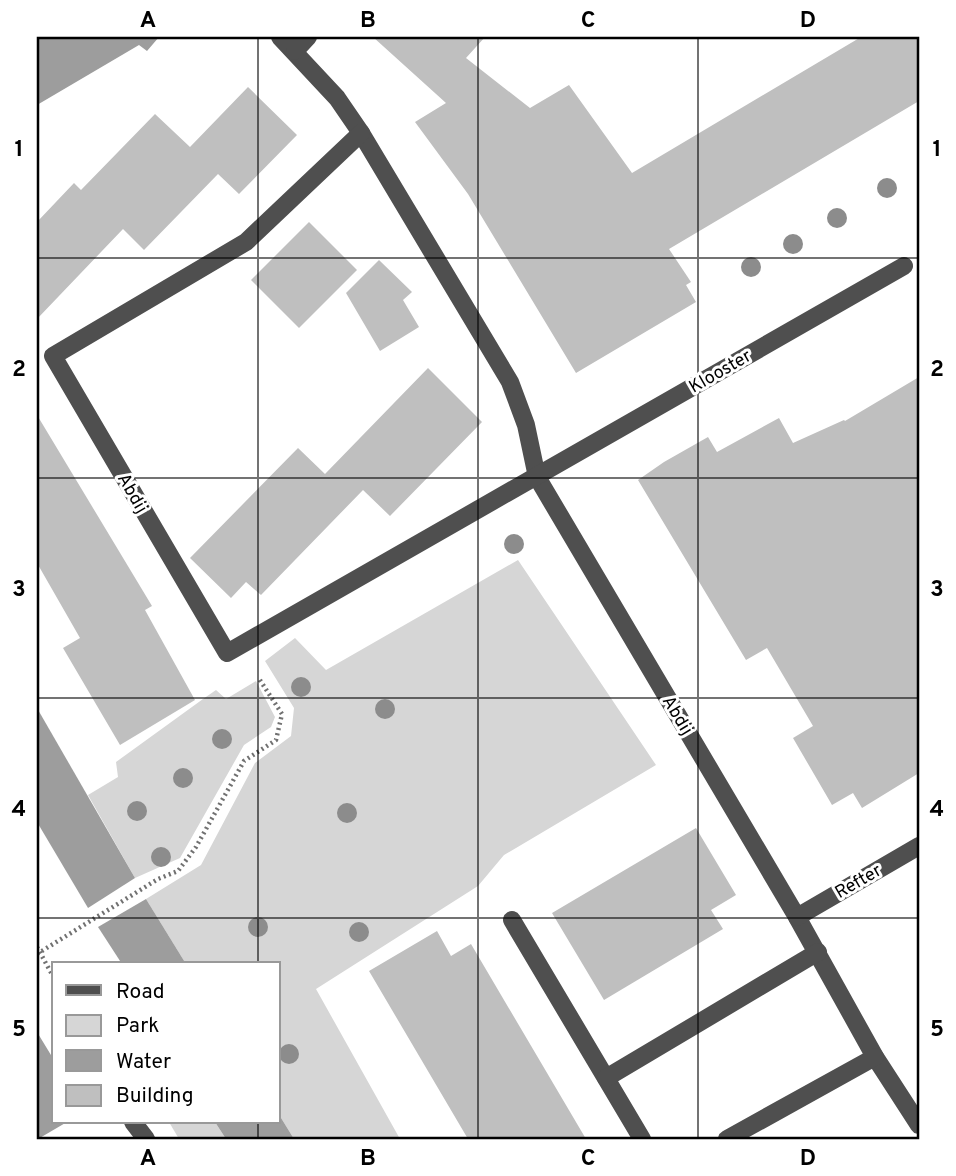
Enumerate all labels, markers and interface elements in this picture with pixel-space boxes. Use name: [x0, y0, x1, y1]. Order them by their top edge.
text: A: [140, 7, 156, 36]
text: B: [360, 7, 376, 36]
text: C: [581, 7, 595, 36]
text: D: [800, 7, 816, 36]
text: 1: [14, 136, 24, 165]
text: 1: [932, 136, 942, 165]
street label: Klooster: [685, 345, 756, 399]
text: 2: [12, 356, 26, 385]
text: 2: [930, 356, 944, 385]
street label: Abdij: [111, 470, 152, 518]
text: 3: [12, 576, 26, 605]
text: 3: [930, 576, 944, 605]
street label: Abdij: [656, 692, 698, 740]
text: 4: [12, 796, 26, 825]
text: 4: [930, 796, 944, 825]
street label: Refter: [831, 860, 886, 905]
legend: [52, 962, 280, 1124]
text: Road: [116, 979, 165, 1006]
text: Park: [116, 1013, 159, 1040]
text: 5: [12, 1016, 26, 1045]
text: 5: [930, 1016, 944, 1045]
text: Water: [116, 1049, 171, 1076]
text: Building: [116, 1083, 194, 1110]
text: A: [140, 1145, 156, 1174]
text: B: [360, 1145, 376, 1174]
text: C: [581, 1145, 595, 1174]
text: D: [800, 1145, 816, 1174]

